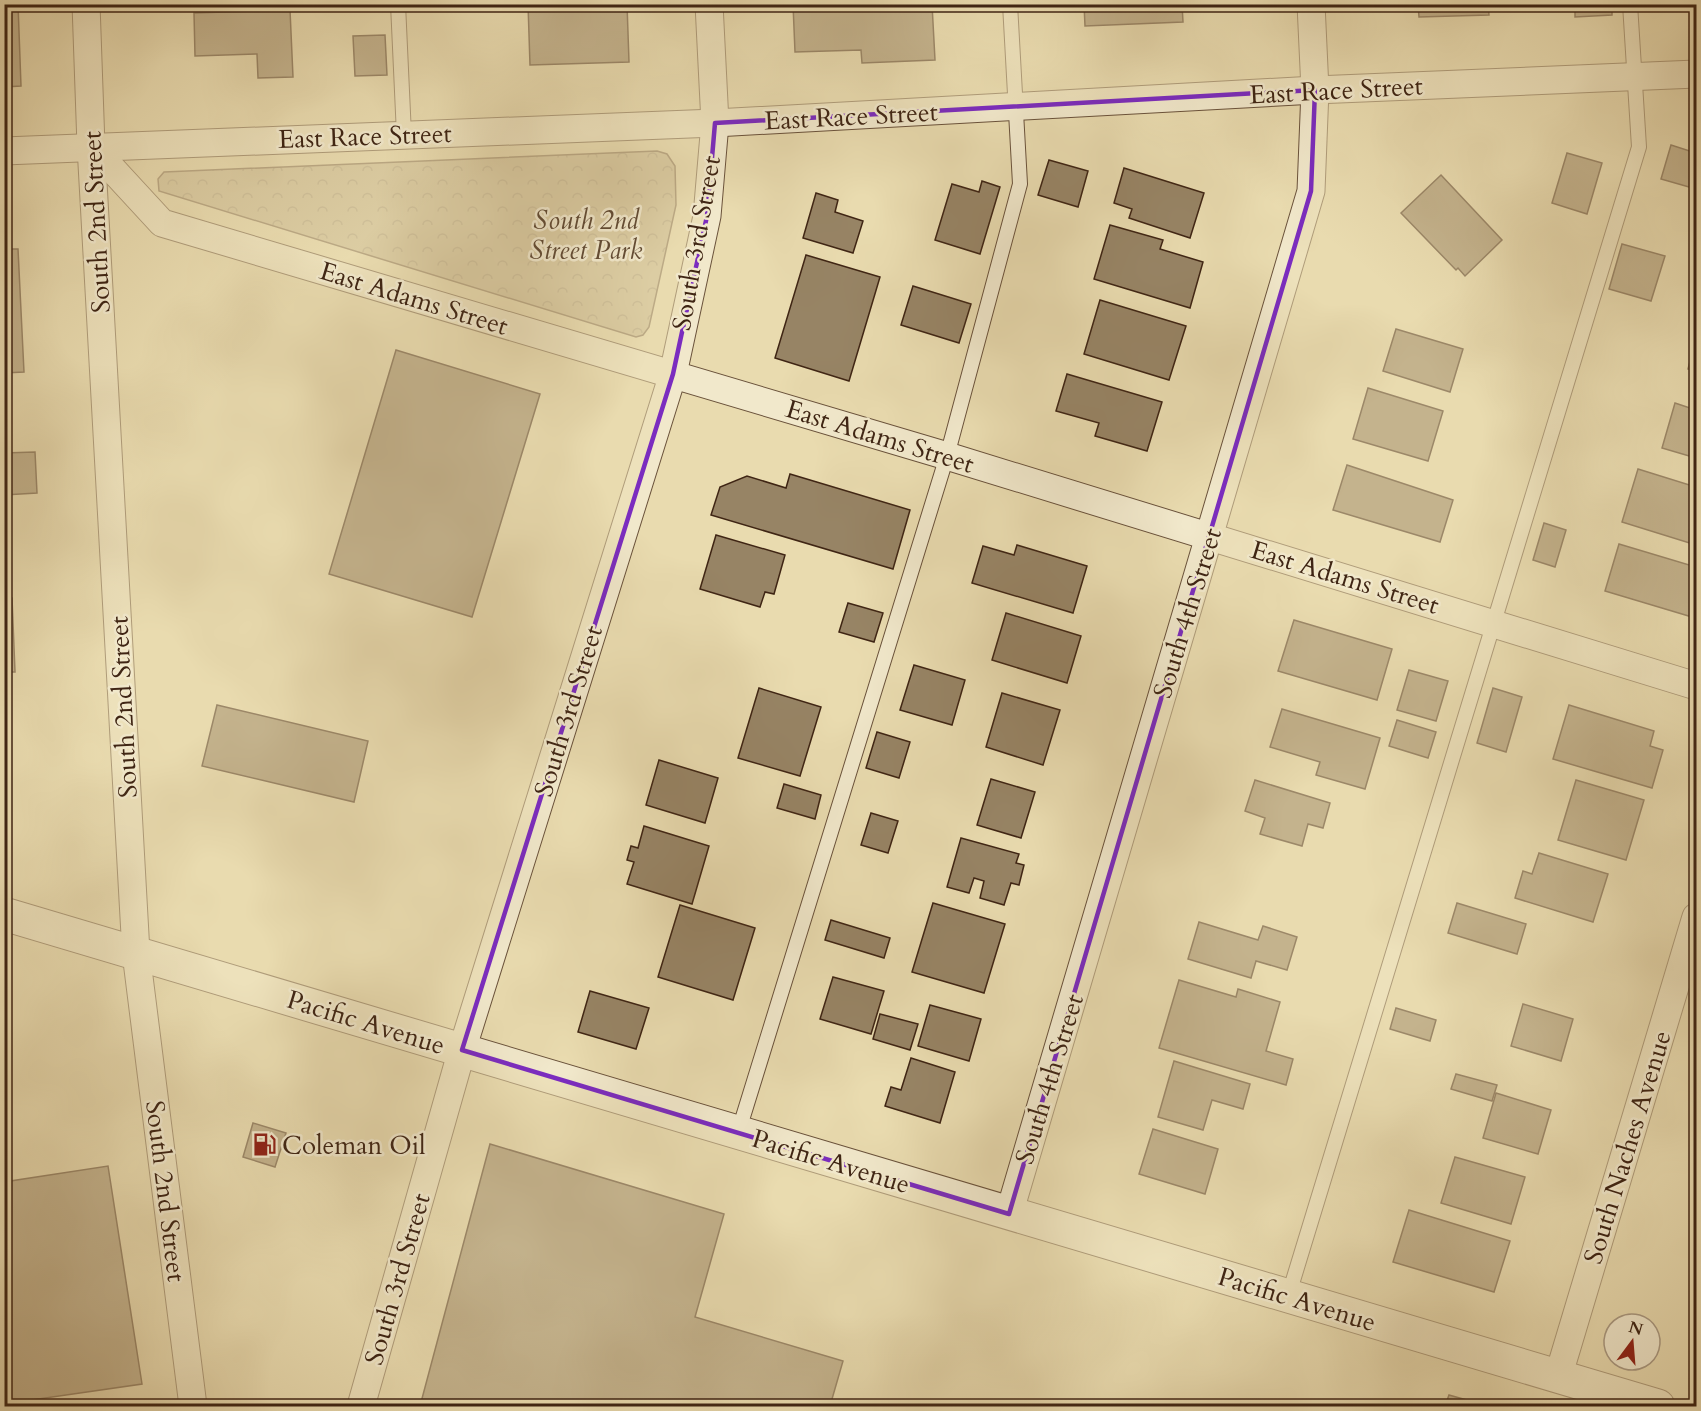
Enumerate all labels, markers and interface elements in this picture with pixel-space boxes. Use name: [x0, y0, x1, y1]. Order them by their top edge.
street label: East Race Street: [1248, 68, 1424, 113]
street label: East Race Street: [763, 94, 939, 139]
street label: East Race Street: [278, 116, 452, 157]
street label: South 2nd Street: [74, 130, 119, 314]
street label: South 3rd Street: [664, 153, 729, 333]
park label: South 2nd Street Park: [530, 203, 643, 268]
street label: East Adams Street: [316, 253, 512, 344]
street label: East Adams Street: [782, 391, 978, 482]
street label: South 4th Street: [1145, 524, 1230, 702]
street label: East Adams Street: [1247, 532, 1443, 623]
street label: South 2nd Street: [101, 615, 146, 799]
street label: South 3rd Street: [526, 621, 611, 801]
street label: Pacific Avenue: [283, 982, 449, 1063]
street label: South 4th Street: [1007, 990, 1092, 1168]
street label: South Naches Avenue: [1575, 1026, 1680, 1268]
street label: South 2nd Street: [137, 1098, 194, 1284]
street label: Pacific Avenue: [748, 1121, 914, 1202]
place label: Coleman Oil: [282, 1128, 426, 1163]
fuel station icon: Coleman Oil: [251, 1132, 277, 1158]
street label: South 3rd Street: [356, 1189, 439, 1369]
street label: Pacific Avenue: [1214, 1259, 1380, 1340]
north arrow: [1602, 1312, 1662, 1372]
text: N: [1626, 1316, 1646, 1341]

